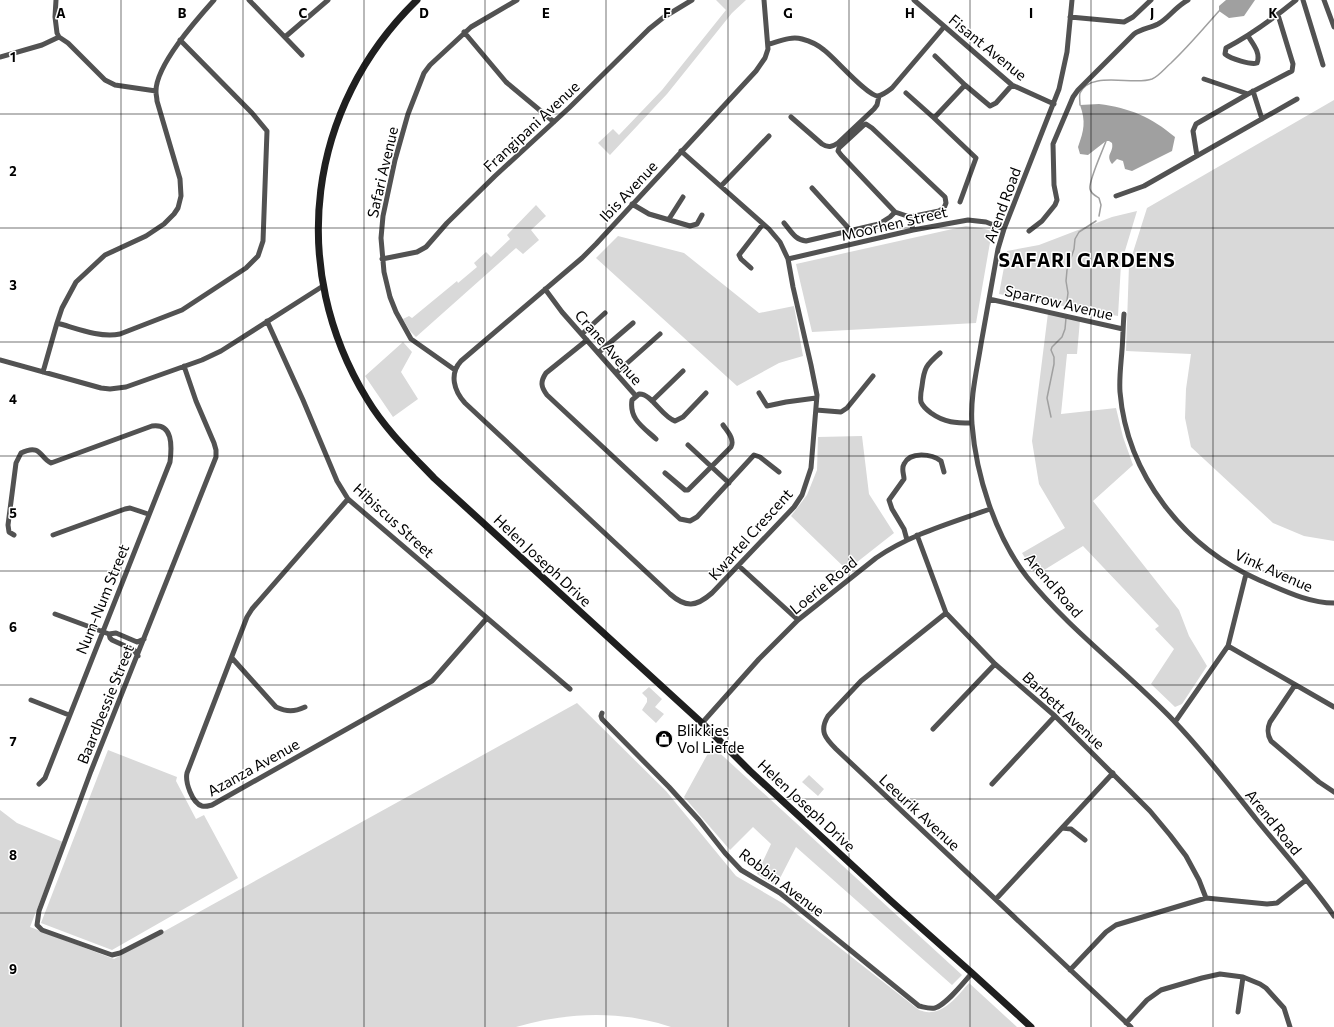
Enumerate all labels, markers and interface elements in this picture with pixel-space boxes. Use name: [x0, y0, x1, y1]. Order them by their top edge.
text: A: [56, 5, 66, 21]
text: B: [178, 5, 187, 21]
text: C: [299, 5, 308, 21]
text: D: [419, 5, 429, 21]
text: E: [542, 5, 550, 21]
text: F: [663, 5, 671, 21]
text: G: [783, 5, 793, 21]
text: H: [905, 5, 915, 21]
text: I: [1029, 5, 1033, 21]
text: J: [1150, 5, 1154, 21]
text: K: [1268, 5, 1278, 21]
street label: Fisant Avenue: [946, 10, 1031, 84]
text: 1: [10, 49, 16, 65]
street label: Frangipani Avenue: [479, 77, 583, 175]
street label: Safari Avenue: [363, 125, 401, 219]
street label: Ibis Avenue: [595, 157, 661, 225]
text: 2: [9, 163, 17, 179]
street label: Arend Road: [980, 165, 1024, 245]
street label: Moorhen Street: [839, 202, 949, 244]
district label: SAFARI GARDENS: [998, 248, 1176, 271]
text: 3: [9, 277, 17, 293]
street label: Sparrow Avenue: [1003, 281, 1115, 323]
street label: Crane Avenue: [572, 306, 646, 388]
text: 4: [9, 391, 17, 407]
street label: Hibiscus Street: [350, 479, 438, 561]
street label: Kwartel Crescent: [704, 485, 796, 583]
text: 5: [9, 505, 17, 521]
street label: Helen Joseph Drive: [490, 510, 596, 610]
street label: Num-Num Street: [72, 541, 132, 657]
street label: Vink Avenue: [1232, 545, 1316, 595]
street label: Arend Road: [1021, 549, 1087, 621]
street label: Loerie Road: [786, 552, 860, 618]
text: 6: [9, 619, 17, 635]
street label: Baardbessie Street: [73, 642, 137, 766]
street label: Barbett Avenue: [1019, 667, 1109, 753]
place label: Blikkies Vol Liefde: [677, 721, 745, 756]
shop icon: Blikkies Vol Liefde: [654, 729, 674, 749]
text: 7: [9, 733, 17, 749]
street label: Azanza Avenue: [204, 734, 302, 800]
street label: Helen Joseph Drive: [754, 755, 860, 855]
street label: Leeurik Avenue: [876, 770, 964, 854]
street label: Arend Road: [1242, 786, 1306, 858]
street label: Robbin Avenue: [736, 844, 828, 920]
text: 8: [9, 847, 17, 863]
text: 9: [9, 961, 17, 977]

